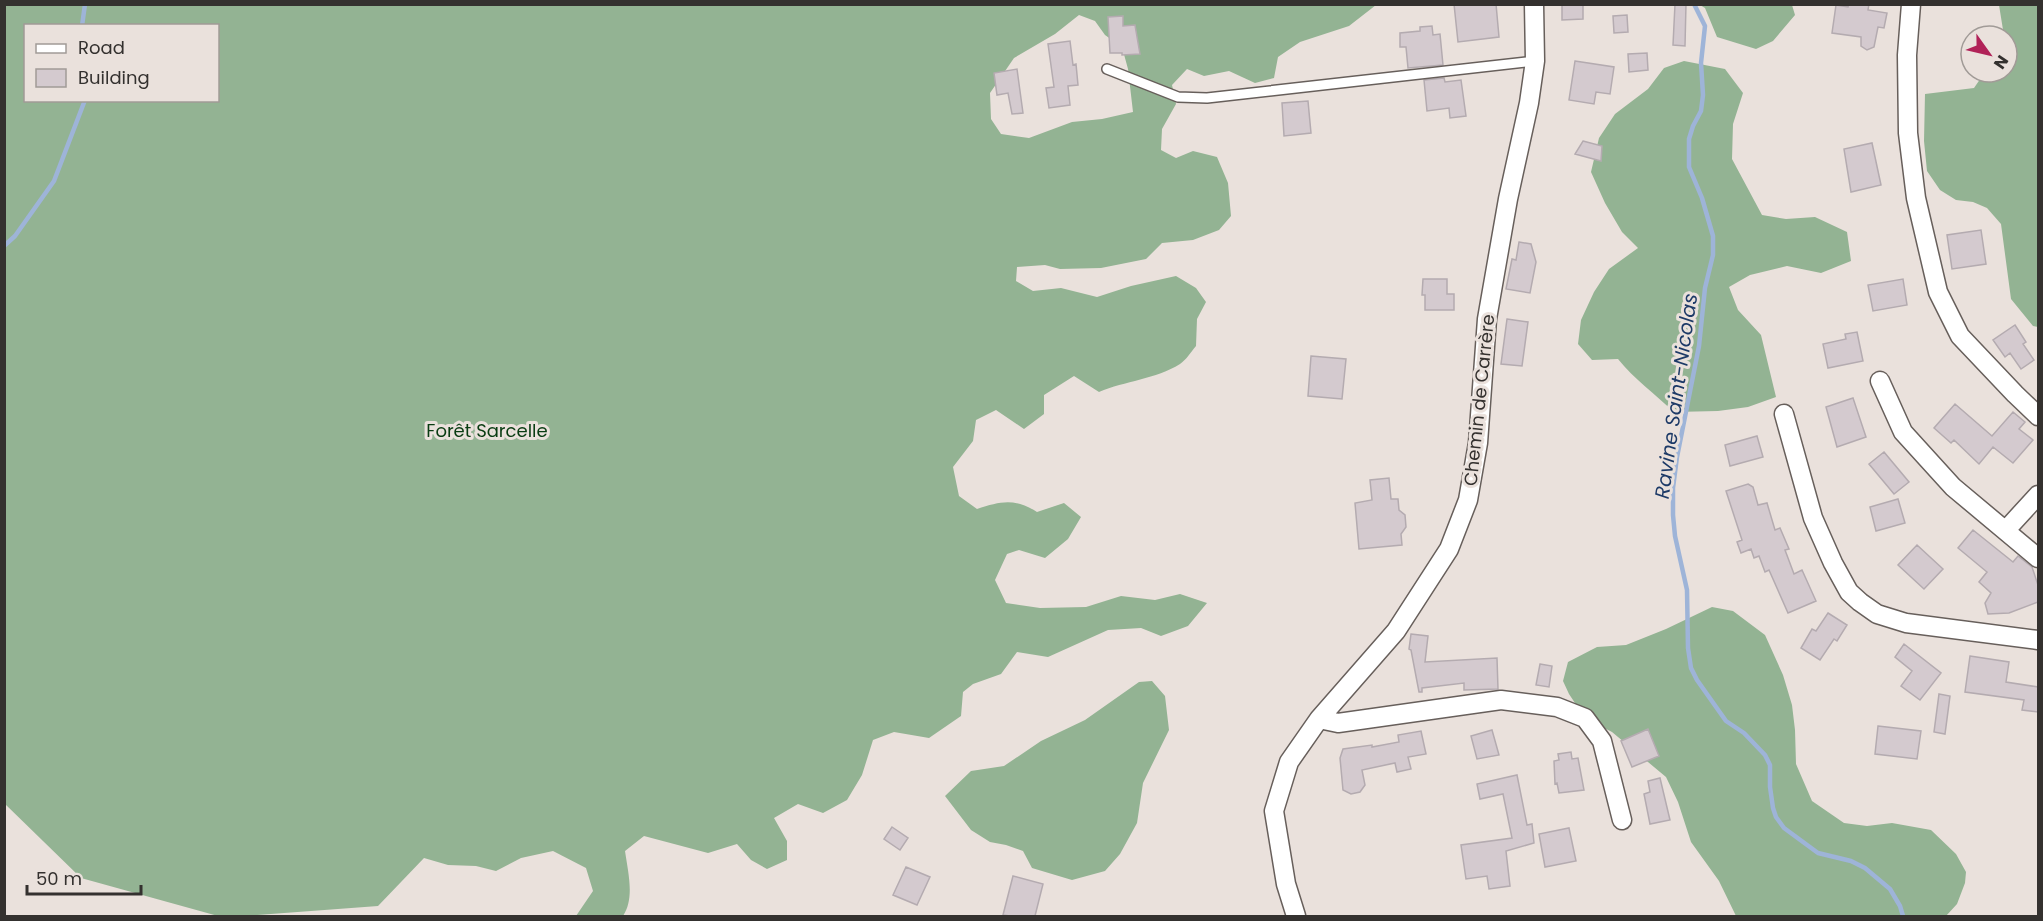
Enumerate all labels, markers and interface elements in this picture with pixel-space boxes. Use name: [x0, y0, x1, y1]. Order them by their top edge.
legend: [24, 24, 219, 102]
north arrow: [1959, 24, 2019, 84]
text: Road: [78, 35, 125, 60]
text: N: [1988, 51, 2014, 74]
text: Building: [78, 65, 150, 90]
water label: Ravine Saint-Nicolas: [1648, 292, 1704, 500]
street label: Chemin de Carrère: [1458, 313, 1500, 487]
park label: Forêt Sarcelle: [426, 418, 548, 443]
scale bar: [27, 858, 141, 896]
text: 50 m: [36, 866, 82, 891]

